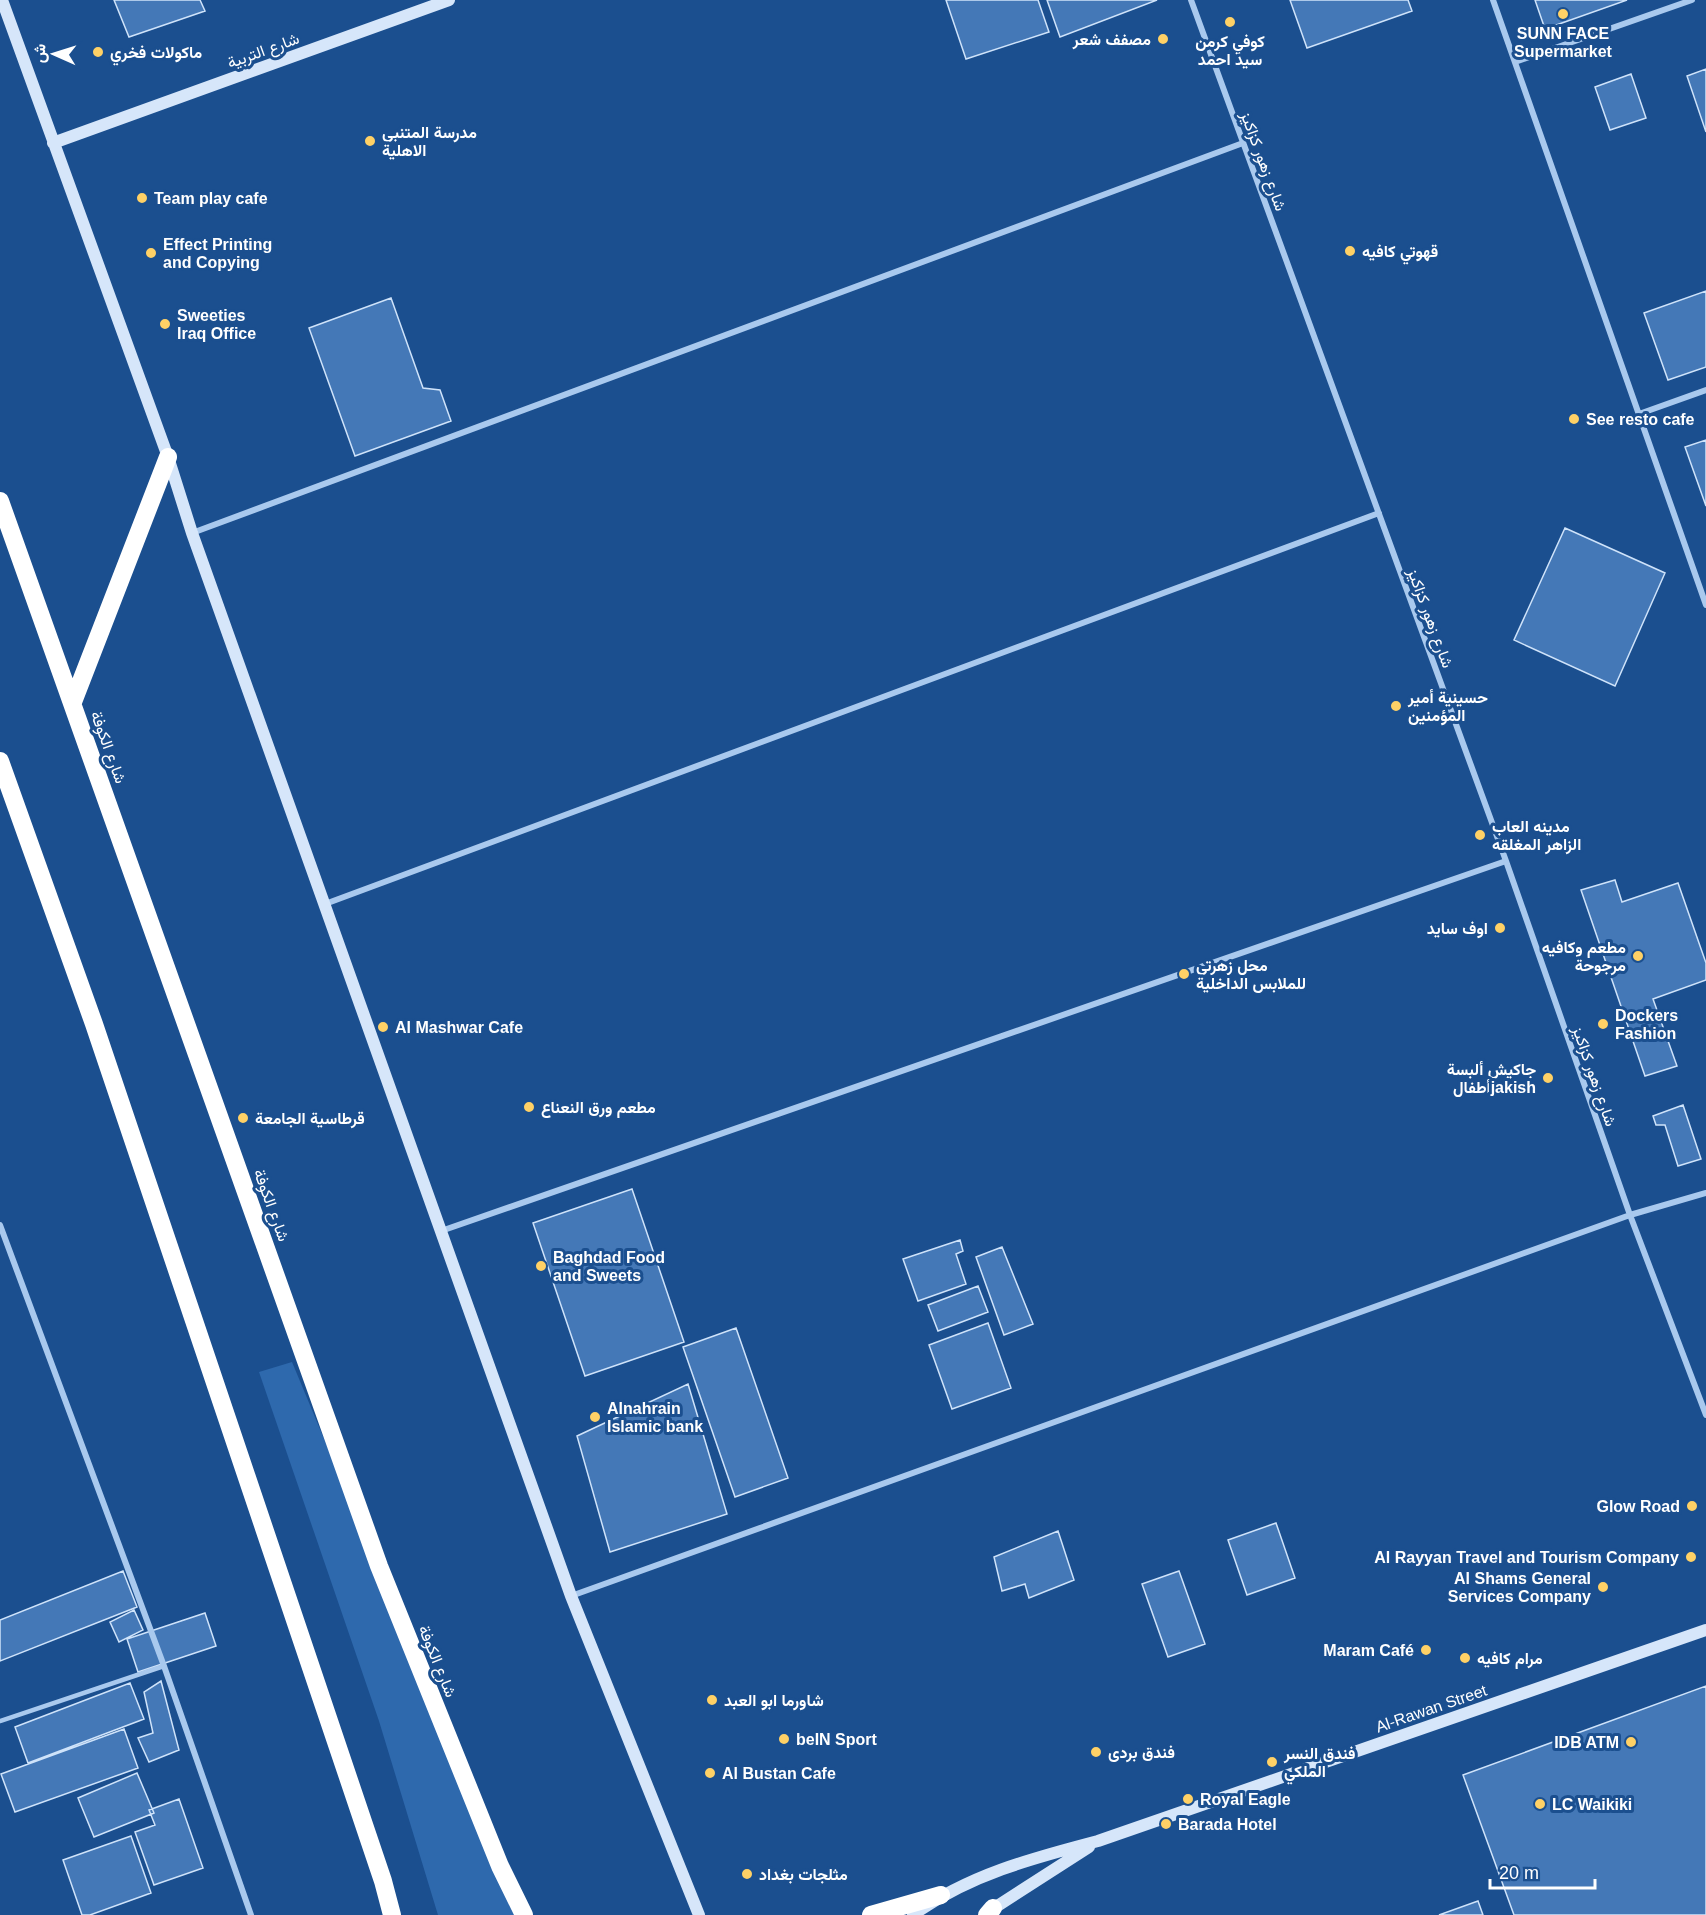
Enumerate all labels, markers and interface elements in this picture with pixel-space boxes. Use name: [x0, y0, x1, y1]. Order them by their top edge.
marker: SUNN FACE Supermarket: [1556, 7, 1570, 21]
marker: كوفي كرمن سيد احمد: [1223, 15, 1237, 29]
north arrow: [24, 24, 84, 84]
place label: SUNN FACE Supermarket: [1514, 25, 1613, 60]
street label: شارع التربية: [225, 30, 302, 74]
place label: مصفف شعر: [1072, 31, 1151, 50]
marker: مصفف شعر: [1156, 32, 1170, 46]
place label: كوفي كرمن سيد احمد: [1195, 33, 1265, 69]
text: ش: [31, 43, 50, 63]
place label: ماكولات فخري: [110, 44, 202, 66]
marker: ماكولات فخري: [91, 45, 105, 59]
street label: شارع زهور كزاكيز: [1235, 108, 1289, 214]
place label: مدرسة المتنبي الاهلية: [382, 124, 477, 160]
marker: مدرسة المتنبي الاهلية: [363, 134, 377, 148]
place label: Team play cafe: [154, 190, 268, 207]
marker: Team play cafe: [135, 191, 149, 205]
place label: Effect Printing and Copying: [163, 236, 272, 271]
place label: قهوتي كافيه: [1362, 243, 1438, 265]
marker: قهوتي كافيه: [1343, 244, 1357, 258]
marker: Effect Printing and Copying: [144, 246, 158, 260]
place label: Sweeties Iraq Office: [177, 307, 256, 342]
marker: Sweeties Iraq Office: [158, 317, 172, 331]
place label: See resto cafe: [1586, 411, 1695, 428]
marker: See resto cafe: [1567, 412, 1581, 426]
street label: شارع زهور كزاكيز: [1402, 565, 1456, 671]
place label: حسينية أمير المؤمنين: [1407, 689, 1488, 726]
marker: حسينية أمير المؤمنين: [1389, 699, 1403, 713]
street label: شارع الكوفة: [85, 709, 129, 787]
place label: مدينه العاب الزاهر المغلقه: [1492, 818, 1581, 855]
marker: مدينه العاب الزاهر المغلقه: [1473, 828, 1487, 842]
place label: اوف سايد: [1427, 920, 1488, 939]
marker: اوف سايد: [1493, 921, 1507, 935]
place label: مطعم وكافيه مرجوحة: [1542, 939, 1626, 976]
marker: مطعم وكافيه مرجوحة: [1631, 949, 1645, 963]
place label: محل زهرتي للملابس الداخلية: [1196, 957, 1306, 993]
marker: محل زهرتي للملابس الداخلية: [1177, 967, 1191, 981]
place label: Dockers Fashion: [1615, 1007, 1678, 1042]
marker: Dockers Fashion: [1596, 1017, 1610, 1031]
place label: Al Mashwar Cafe: [395, 1019, 523, 1036]
marker: Al Mashwar Cafe: [376, 1020, 390, 1034]
street label: شارع زهور كزاكيز: [1566, 1023, 1620, 1129]
place label: جاكيش ألبسة أطفالjakish: [1447, 1061, 1536, 1097]
marker: جاكيش ألبسة أطفالjakish: [1541, 1071, 1555, 1085]
place label: مطعم ورق النعناع: [541, 1099, 656, 1118]
marker: مطعم ورق النعناع: [522, 1100, 536, 1114]
place label: قرطاسية الجامعة: [255, 1110, 365, 1129]
marker: قرطاسية الجامعة: [236, 1111, 250, 1125]
street label: شارع الكوفة: [248, 1167, 292, 1245]
place label: Baghdad Food and Sweets: [553, 1249, 665, 1284]
marker: Baghdad Food and Sweets: [534, 1259, 548, 1273]
place label: Alnahrain Islamic bank: [607, 1400, 703, 1435]
marker: Alnahrain Islamic bank: [588, 1410, 602, 1424]
place label: Glow Road: [1596, 1498, 1680, 1515]
marker: Glow Road: [1685, 1499, 1699, 1513]
place label: Al Rayyan Travel and Tourism Company: [1374, 1549, 1679, 1566]
marker: Al Rayyan Travel and Tourism Company: [1684, 1550, 1698, 1564]
place label: Al Shams General Services Company: [1448, 1570, 1591, 1605]
marker: Al Shams General Services Company: [1596, 1580, 1610, 1594]
street label: شارع الكوفة: [413, 1623, 460, 1701]
place label: Maram Café: [1323, 1642, 1414, 1659]
marker: Maram Café: [1419, 1643, 1433, 1657]
place label: مرام كافيه: [1477, 1650, 1543, 1669]
marker: مرام كافيه: [1458, 1651, 1472, 1665]
street label: Al-Rawan Street: [1373, 1681, 1490, 1735]
place label: شاورما ابو العبد: [724, 1692, 824, 1711]
marker: شاورما ابو العبد: [705, 1693, 719, 1707]
place label: beIN Sport: [796, 1731, 878, 1748]
marker: beIN Sport: [777, 1732, 791, 1746]
place label: IDB ATM: [1554, 1734, 1619, 1751]
marker: IDB ATM: [1624, 1735, 1638, 1749]
place label: فندق بردى: [1108, 1744, 1175, 1763]
marker: فندق بردى: [1089, 1745, 1103, 1759]
place label: فندق النسر الملكي: [1283, 1745, 1356, 1785]
marker: فندق النسر الملكي: [1265, 1755, 1279, 1769]
place label: Al Bustan Cafe: [722, 1765, 836, 1782]
marker: Al Bustan Cafe: [703, 1766, 717, 1780]
place label: Royal Eagle: [1200, 1791, 1291, 1808]
marker: Royal Eagle: [1181, 1792, 1195, 1806]
place label: LC Waikiki: [1552, 1796, 1632, 1813]
marker: LC Waikiki: [1533, 1797, 1547, 1811]
place label: Barada Hotel: [1178, 1816, 1277, 1833]
marker: Barada Hotel: [1159, 1817, 1173, 1831]
scale bar: [1490, 1852, 1595, 1890]
text: 20 m: [1499, 1863, 1539, 1883]
place label: مثلجات بغداد: [759, 1866, 848, 1884]
marker: مثلجات بغداد: [740, 1867, 754, 1881]

